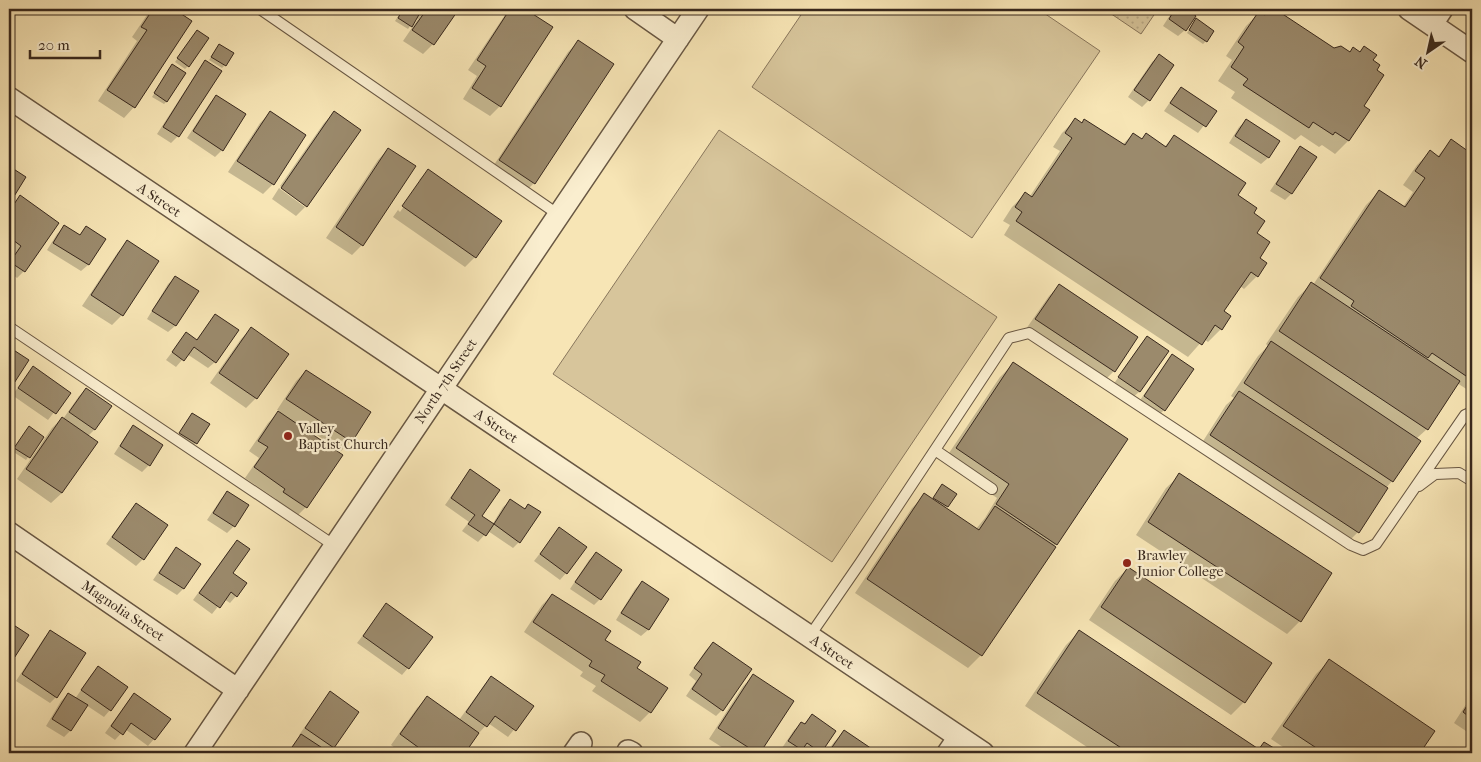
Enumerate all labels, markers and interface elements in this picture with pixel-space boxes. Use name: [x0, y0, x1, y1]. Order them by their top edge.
scale bar: [30, 28, 100, 60]
north arrow: [1404, 28, 1454, 78]
text: 20 m: [38, 36, 70, 54]
text: N: [1412, 52, 1430, 72]
street label: A Street: [133, 179, 184, 221]
street label: North 7th Street: [411, 335, 481, 427]
street label: A Street: [470, 405, 521, 447]
place label: Valley Baptist Church: [297, 420, 389, 453]
marker: Valley Baptist Church: [282, 430, 294, 442]
place label: Brawley Junior College: [1136, 547, 1224, 580]
marker: Brawley Junior College: [1121, 557, 1133, 569]
street label: Magnolia Street: [78, 577, 168, 645]
street label: A Street: [806, 631, 857, 673]

